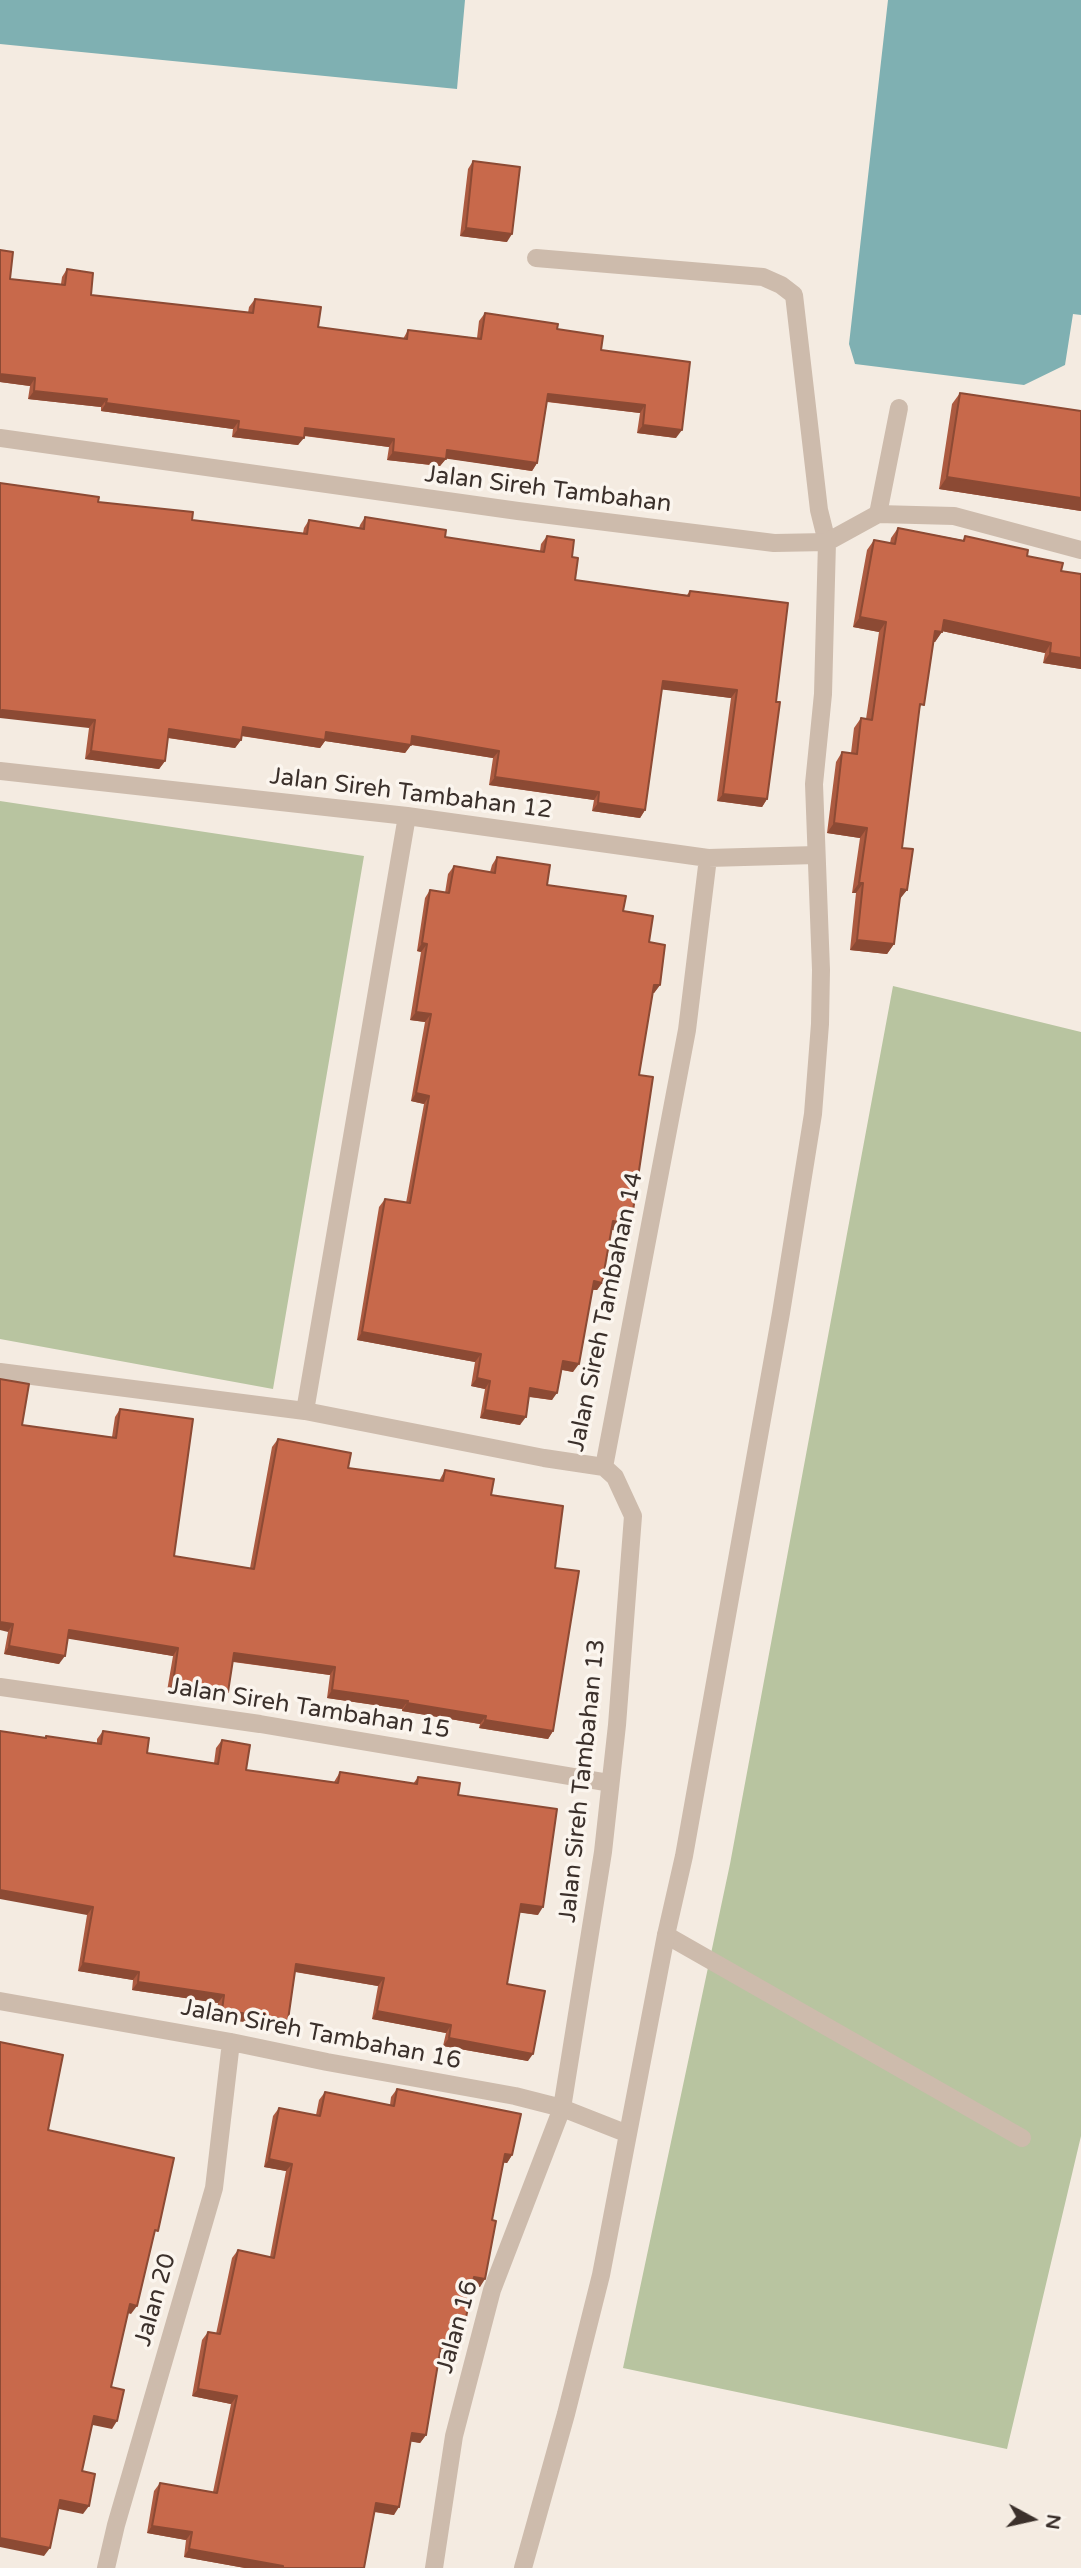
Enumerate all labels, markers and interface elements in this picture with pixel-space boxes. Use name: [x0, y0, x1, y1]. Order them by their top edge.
street label: Jalan Sireh Tambahan: [423, 461, 673, 519]
street label: Jalan Sireh Tambahan 12: [268, 762, 554, 826]
street label: Jalan Sireh Tambahan 14: [562, 1170, 650, 1454]
street label: Jalan Sireh Tambahan 13: [554, 1638, 612, 1924]
street label: Jalan Sireh Tambahan 15: [166, 1673, 452, 1745]
street label: Jalan Sireh Tambahan 16: [178, 1994, 464, 2076]
street label: Jalan 20: [129, 2250, 183, 2350]
street label: Jalan 16: [431, 2277, 485, 2377]
north arrow: [997, 2484, 1067, 2554]
text: N: [1041, 2513, 1065, 2531]

